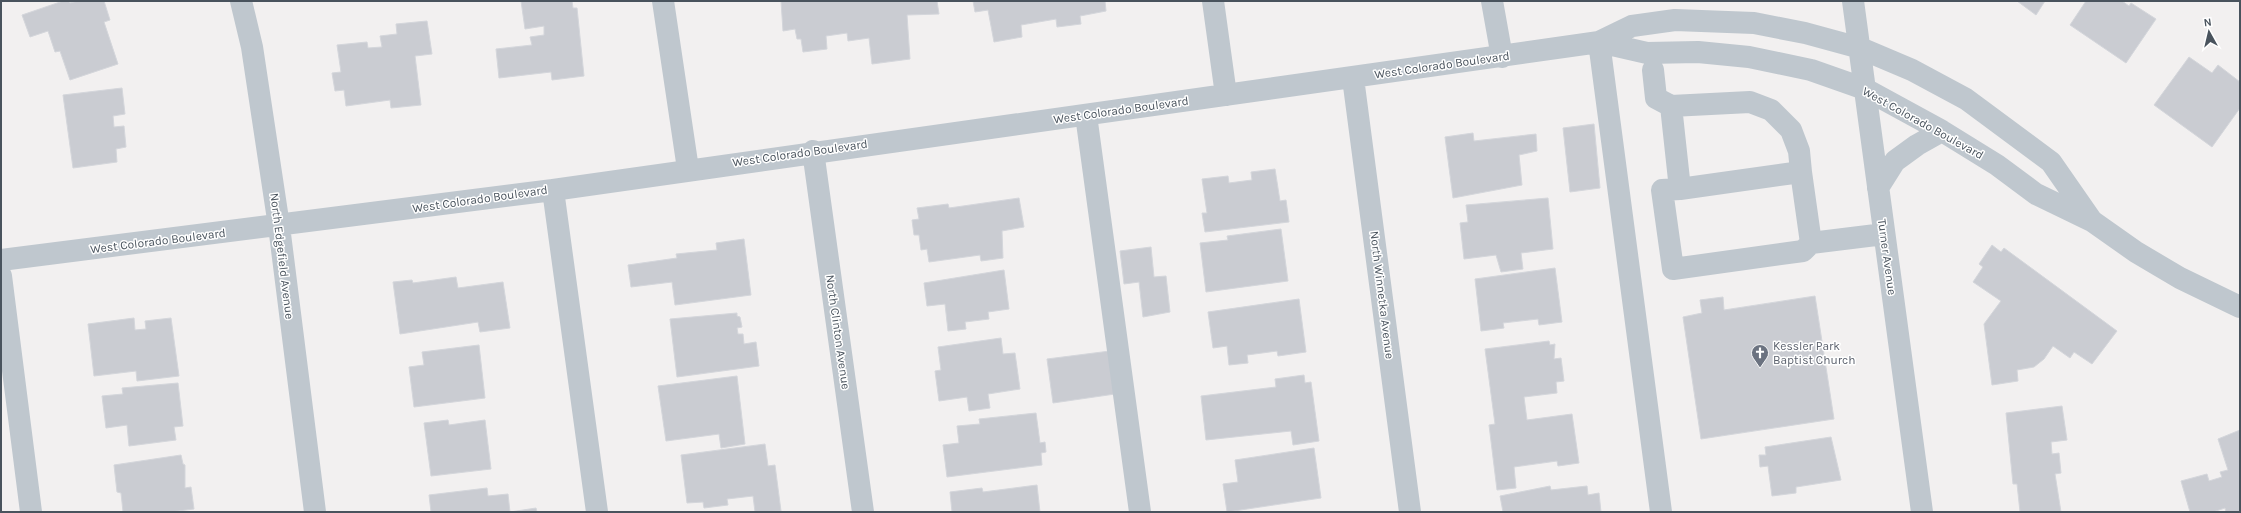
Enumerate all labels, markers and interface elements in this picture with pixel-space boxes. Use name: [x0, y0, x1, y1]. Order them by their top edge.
north arrow: [2189, 12, 2229, 52]
text: N: [2203, 16, 2212, 30]
street label: West Colorado Boulevard: [1374, 49, 1510, 81]
street label: West Colorado Boulevard: [1860, 84, 1986, 162]
street label: West Colorado Boulevard: [1053, 94, 1189, 126]
street label: West Colorado Boulevard: [732, 137, 868, 169]
street label: West Colorado Boulevard: [412, 183, 548, 215]
street label: North Edgefield Avenue: [267, 192, 297, 320]
street label: Turner Avenue: [1875, 218, 1899, 296]
street label: West Colorado Boulevard: [89, 226, 227, 256]
street label: North Winnetka Avenue: [1367, 230, 1397, 360]
street label: North Clinton Avenue: [823, 274, 853, 390]
place label: Kessler Park Baptist Church: [1773, 339, 1855, 367]
church icon: Kessler Park Baptist Church: [1750, 343, 1770, 368]

